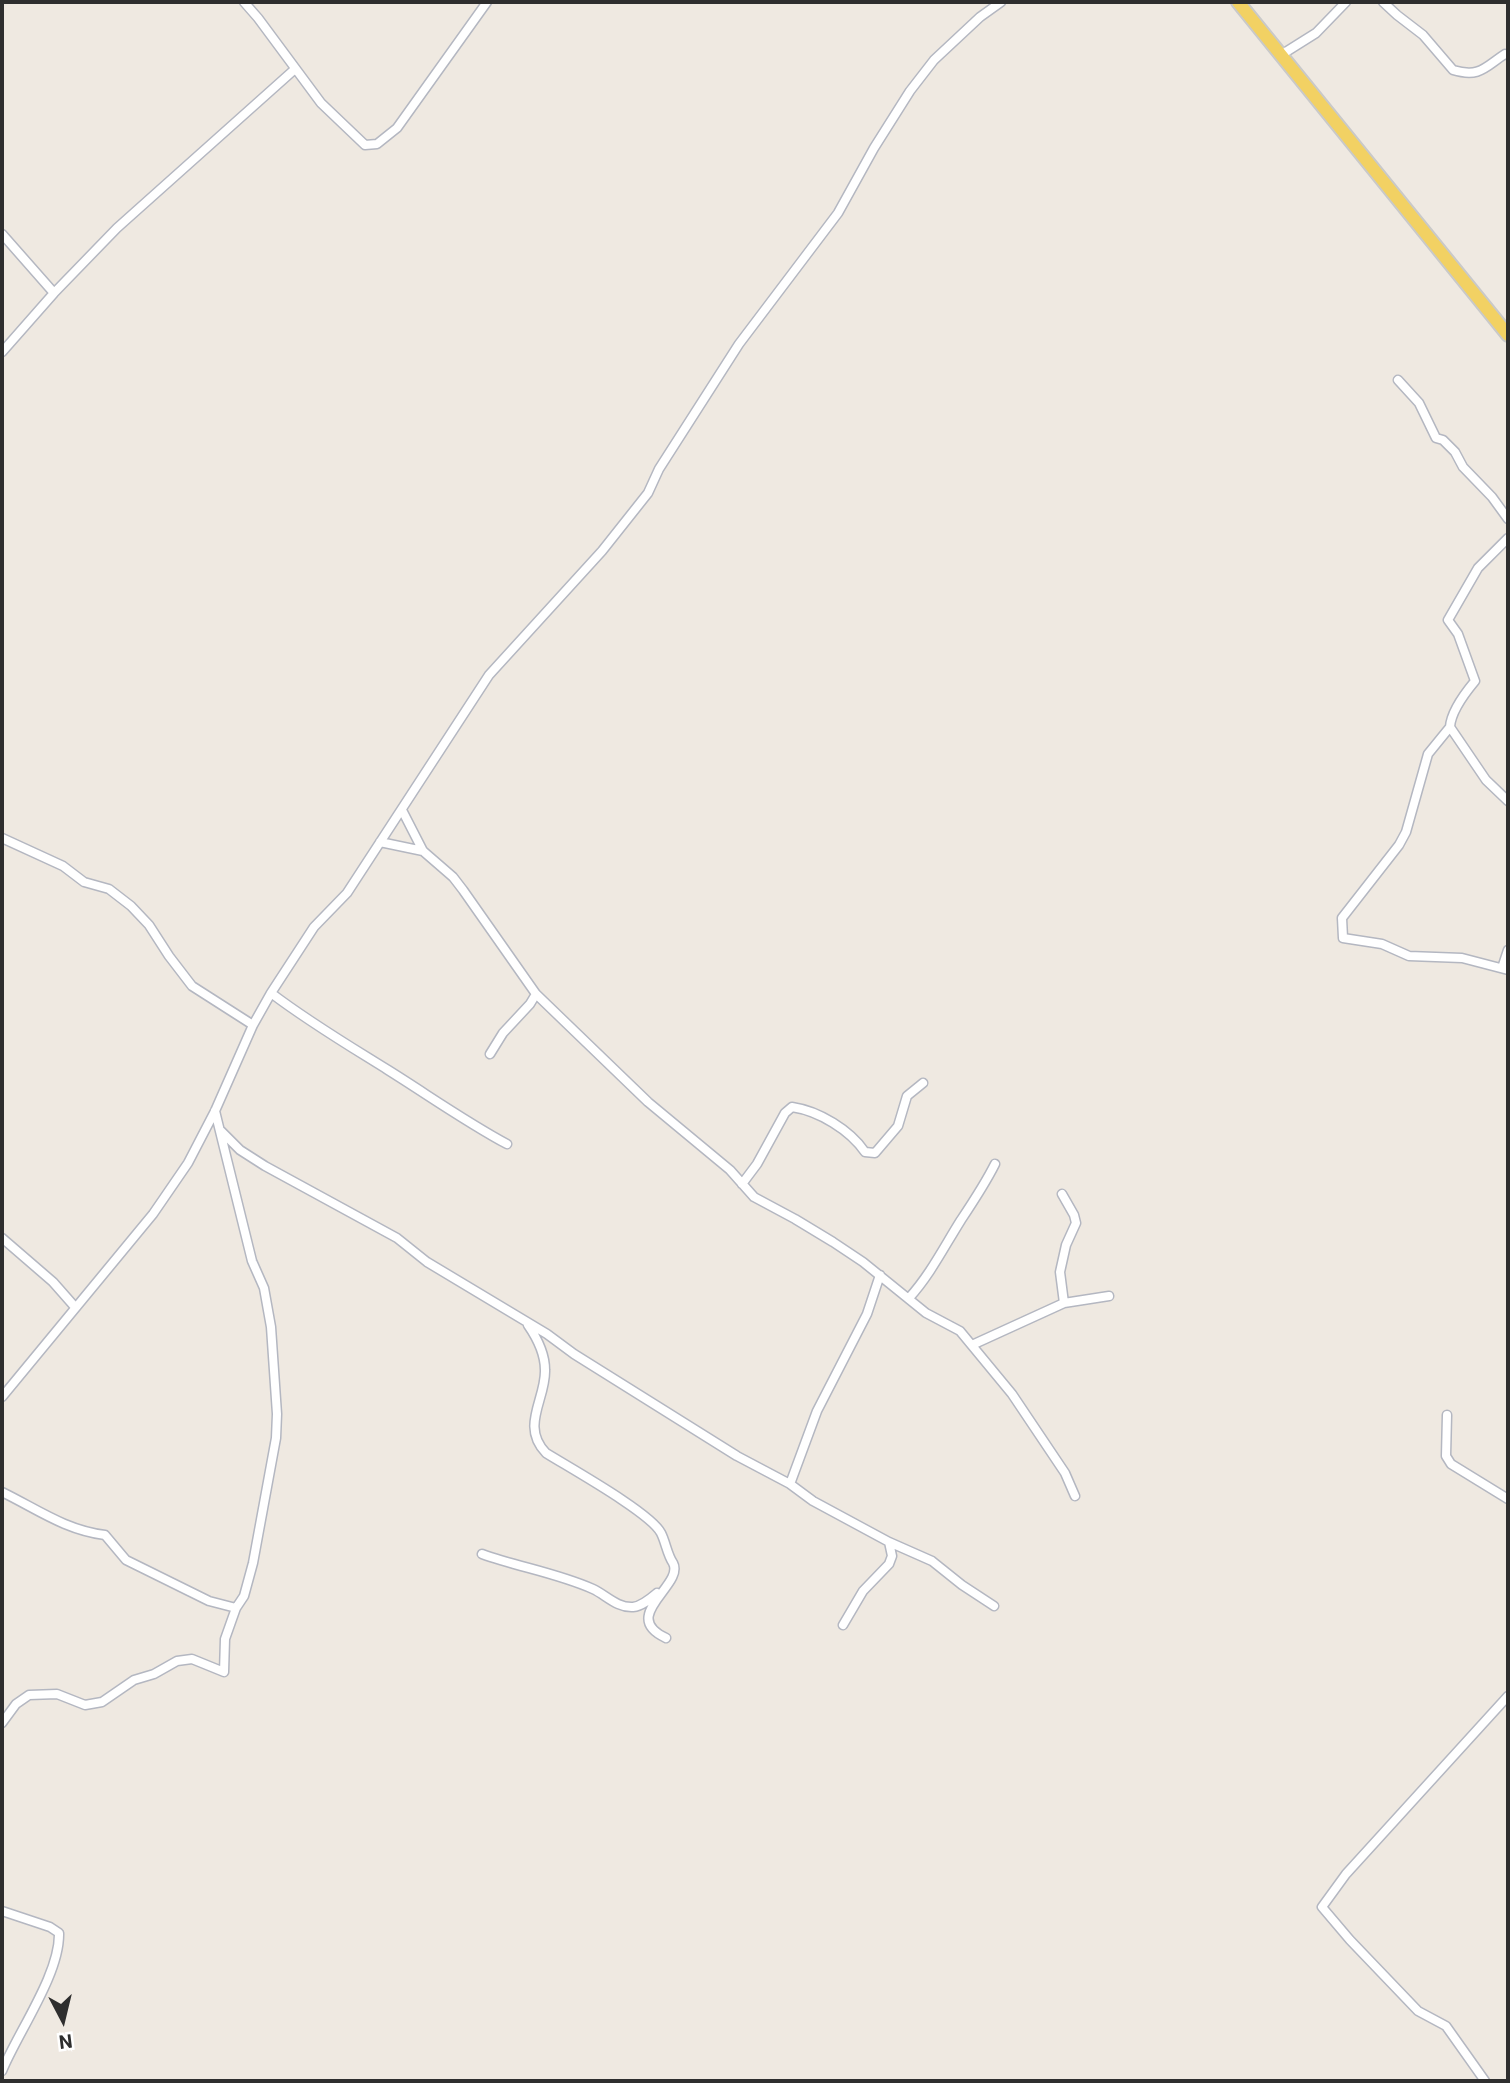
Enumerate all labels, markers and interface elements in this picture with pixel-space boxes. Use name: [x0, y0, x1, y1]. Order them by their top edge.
north arrow: [28, 1985, 98, 2055]
text: N: [58, 2029, 74, 2054]

